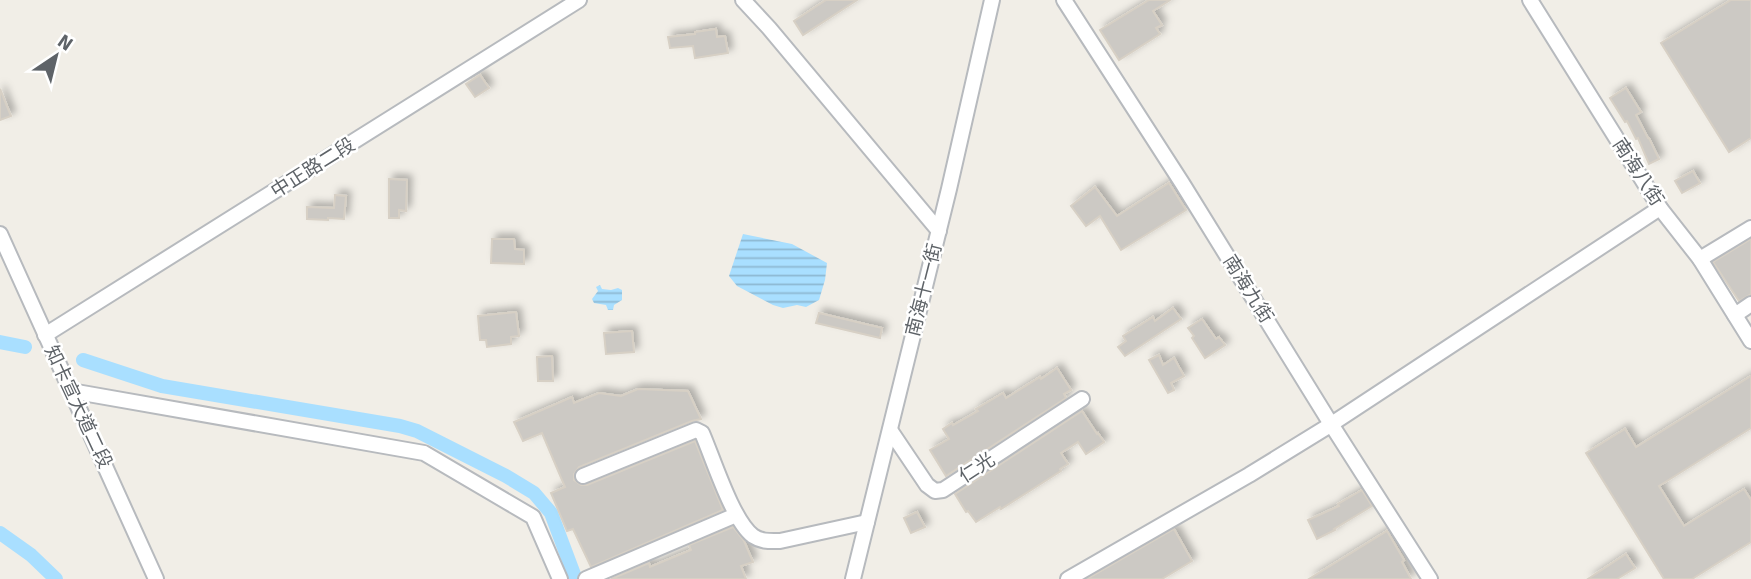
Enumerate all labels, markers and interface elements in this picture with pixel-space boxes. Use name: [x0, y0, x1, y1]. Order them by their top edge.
north arrow: [21, 21, 91, 91]
text: N: [53, 29, 77, 57]
street label: 中正路二段: [266, 133, 360, 203]
street label: 南海八街: [1607, 134, 1669, 210]
street label: 南海十一街: [901, 241, 947, 339]
street label: 南海九街: [1218, 250, 1278, 328]
street label: 知卡宣大道二段: [39, 342, 117, 472]
street label: 仁光: [955, 448, 999, 488]

